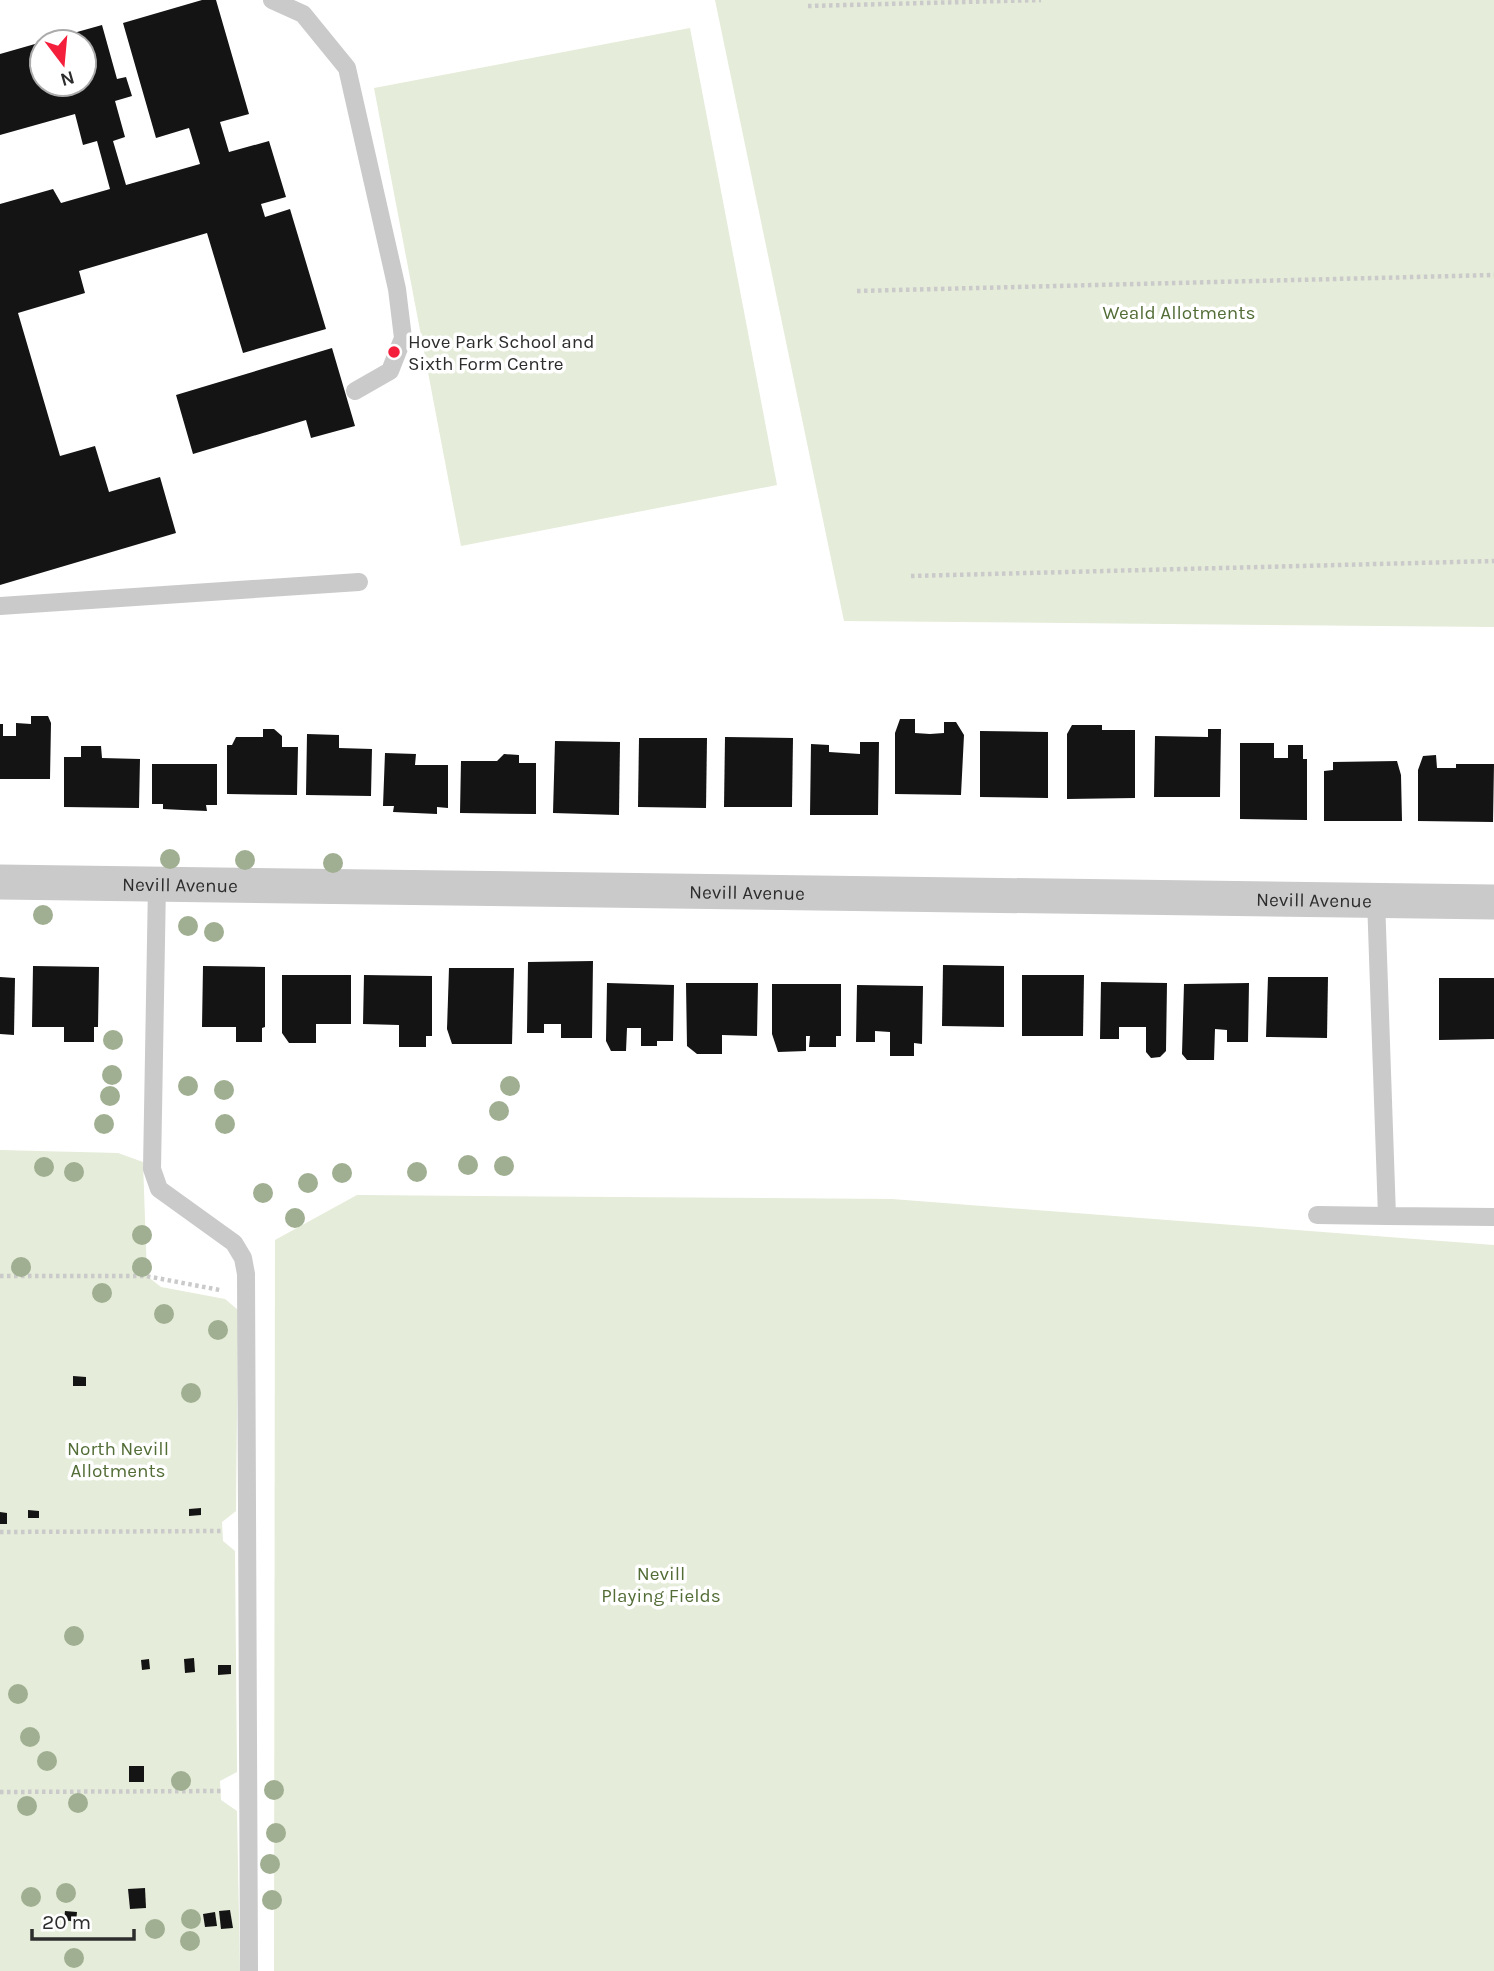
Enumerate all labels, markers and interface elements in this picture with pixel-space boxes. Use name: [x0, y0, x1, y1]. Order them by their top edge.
north arrow: [28, 28, 98, 98]
text: N: [58, 66, 77, 91]
park label: Weald Allotments: [1103, 302, 1255, 324]
place label: Hove Park School and Sixth Form Centre: [408, 331, 595, 375]
marker: Hove Park School and Sixth Form Centre: [386, 344, 402, 360]
street label: Nevill Avenue: [122, 874, 238, 897]
street label: Nevill Avenue: [689, 881, 805, 905]
street label: Nevill Avenue: [1256, 889, 1372, 912]
park label: North Nevill Allotments: [67, 1438, 169, 1482]
park label: Nevill Playing Fields: [601, 1563, 721, 1607]
scale bar: [32, 1898, 133, 1942]
text: 20 m: [42, 1910, 91, 1934]

